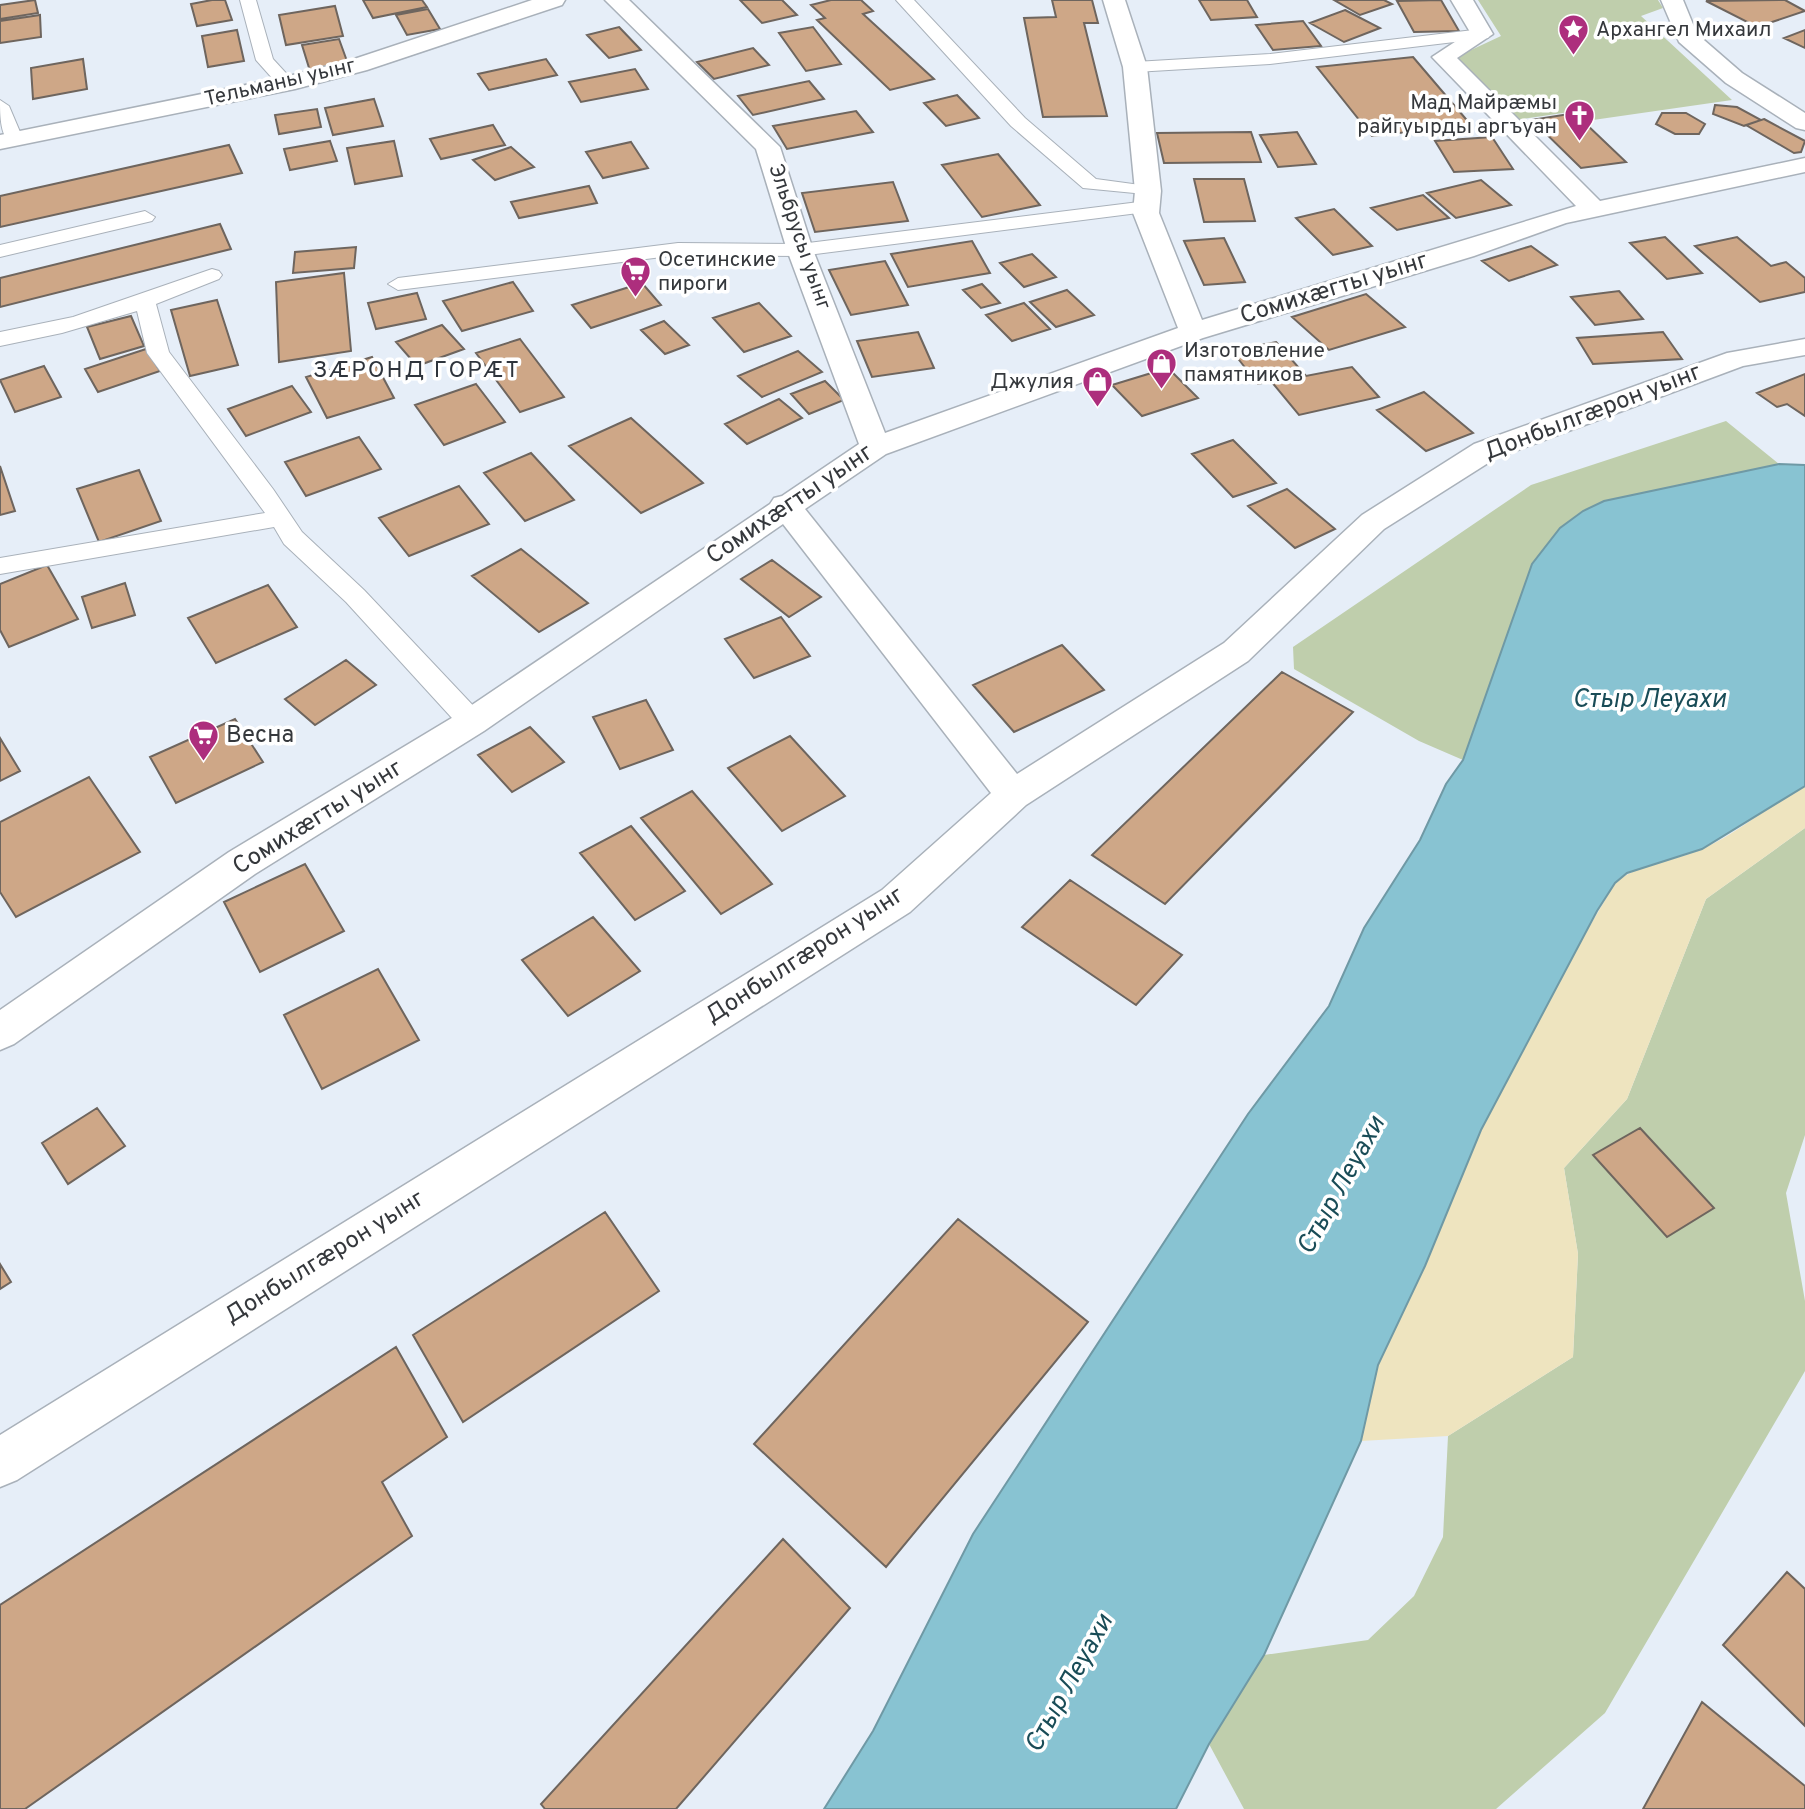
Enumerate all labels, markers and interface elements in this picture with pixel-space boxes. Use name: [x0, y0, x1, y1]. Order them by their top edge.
place icon: Архангел Михаил: [1556, 13, 1590, 57]
place label: Архангел Михаил: [1596, 17, 1771, 44]
street label: Тельманы уынг: [202, 52, 358, 113]
place label: Мад Майрæмы райгуырды аргъуан: [1357, 90, 1557, 141]
church icon: Мад Майрæмы райгуырды аргъуан: [1563, 98, 1597, 142]
street label: Эльбрусы уынг: [761, 161, 837, 314]
street label: Сомихæгты уынг: [1237, 246, 1431, 332]
place label: Осетинские пироги: [658, 247, 776, 298]
supermarket icon: Осетинские пироги: [618, 255, 652, 299]
place label: Изготовление памятников: [1184, 338, 1325, 389]
shop icon: Изготовление памятников: [1144, 346, 1178, 390]
district label: ЗÆРОНД ГОРÆТ: [313, 357, 521, 386]
street label: Донбылгæрон уынг: [1480, 358, 1706, 468]
shop icon: Джулия: [1080, 365, 1114, 409]
place label: Джулия: [990, 369, 1074, 396]
street label: Сомихæгты уынг: [701, 438, 879, 572]
water label: Стыр Леуахи: [1572, 684, 1727, 717]
supermarket icon: Весна: [186, 719, 220, 763]
place label: Весна: [226, 721, 294, 751]
street label: Сомихæгты уынг: [227, 754, 409, 882]
street label: Донбылгæрон уынг: [700, 881, 910, 1031]
water label: Стыр Леуахи: [1290, 1110, 1394, 1261]
street label: Донбылгæрон уынг: [220, 1184, 430, 1332]
water label: Стыр Леуахи: [1018, 1608, 1122, 1759]

